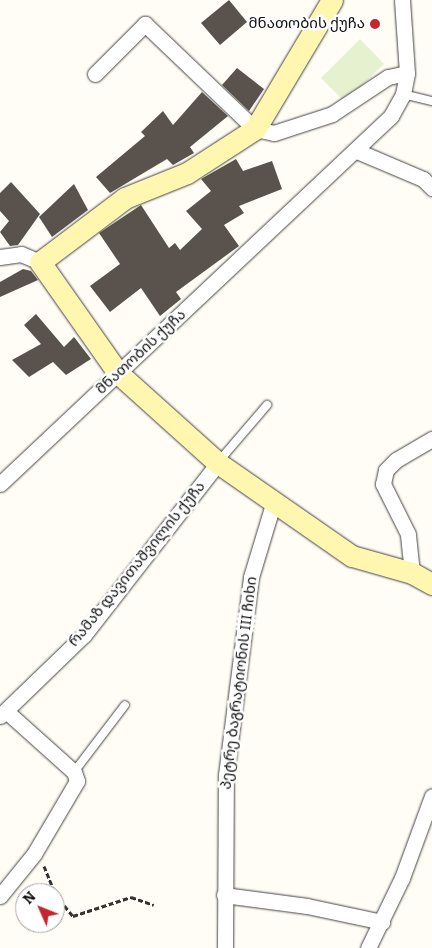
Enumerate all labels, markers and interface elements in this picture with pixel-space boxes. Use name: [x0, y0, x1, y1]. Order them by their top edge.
place label: მნათობის ქუჩა: [249, 15, 365, 33]
marker: მნათობის ქუჩა: [369, 18, 381, 30]
street label: მნათობის ქუჩა: [92, 306, 190, 398]
street label: რამაზ დავითაშვილის ქუჩა: [65, 478, 209, 650]
street label: პეტრე ბაგრატიონის III ჩიხი: [217, 576, 261, 790]
north arrow: [15, 883, 65, 933]
text: N: [20, 888, 39, 908]

